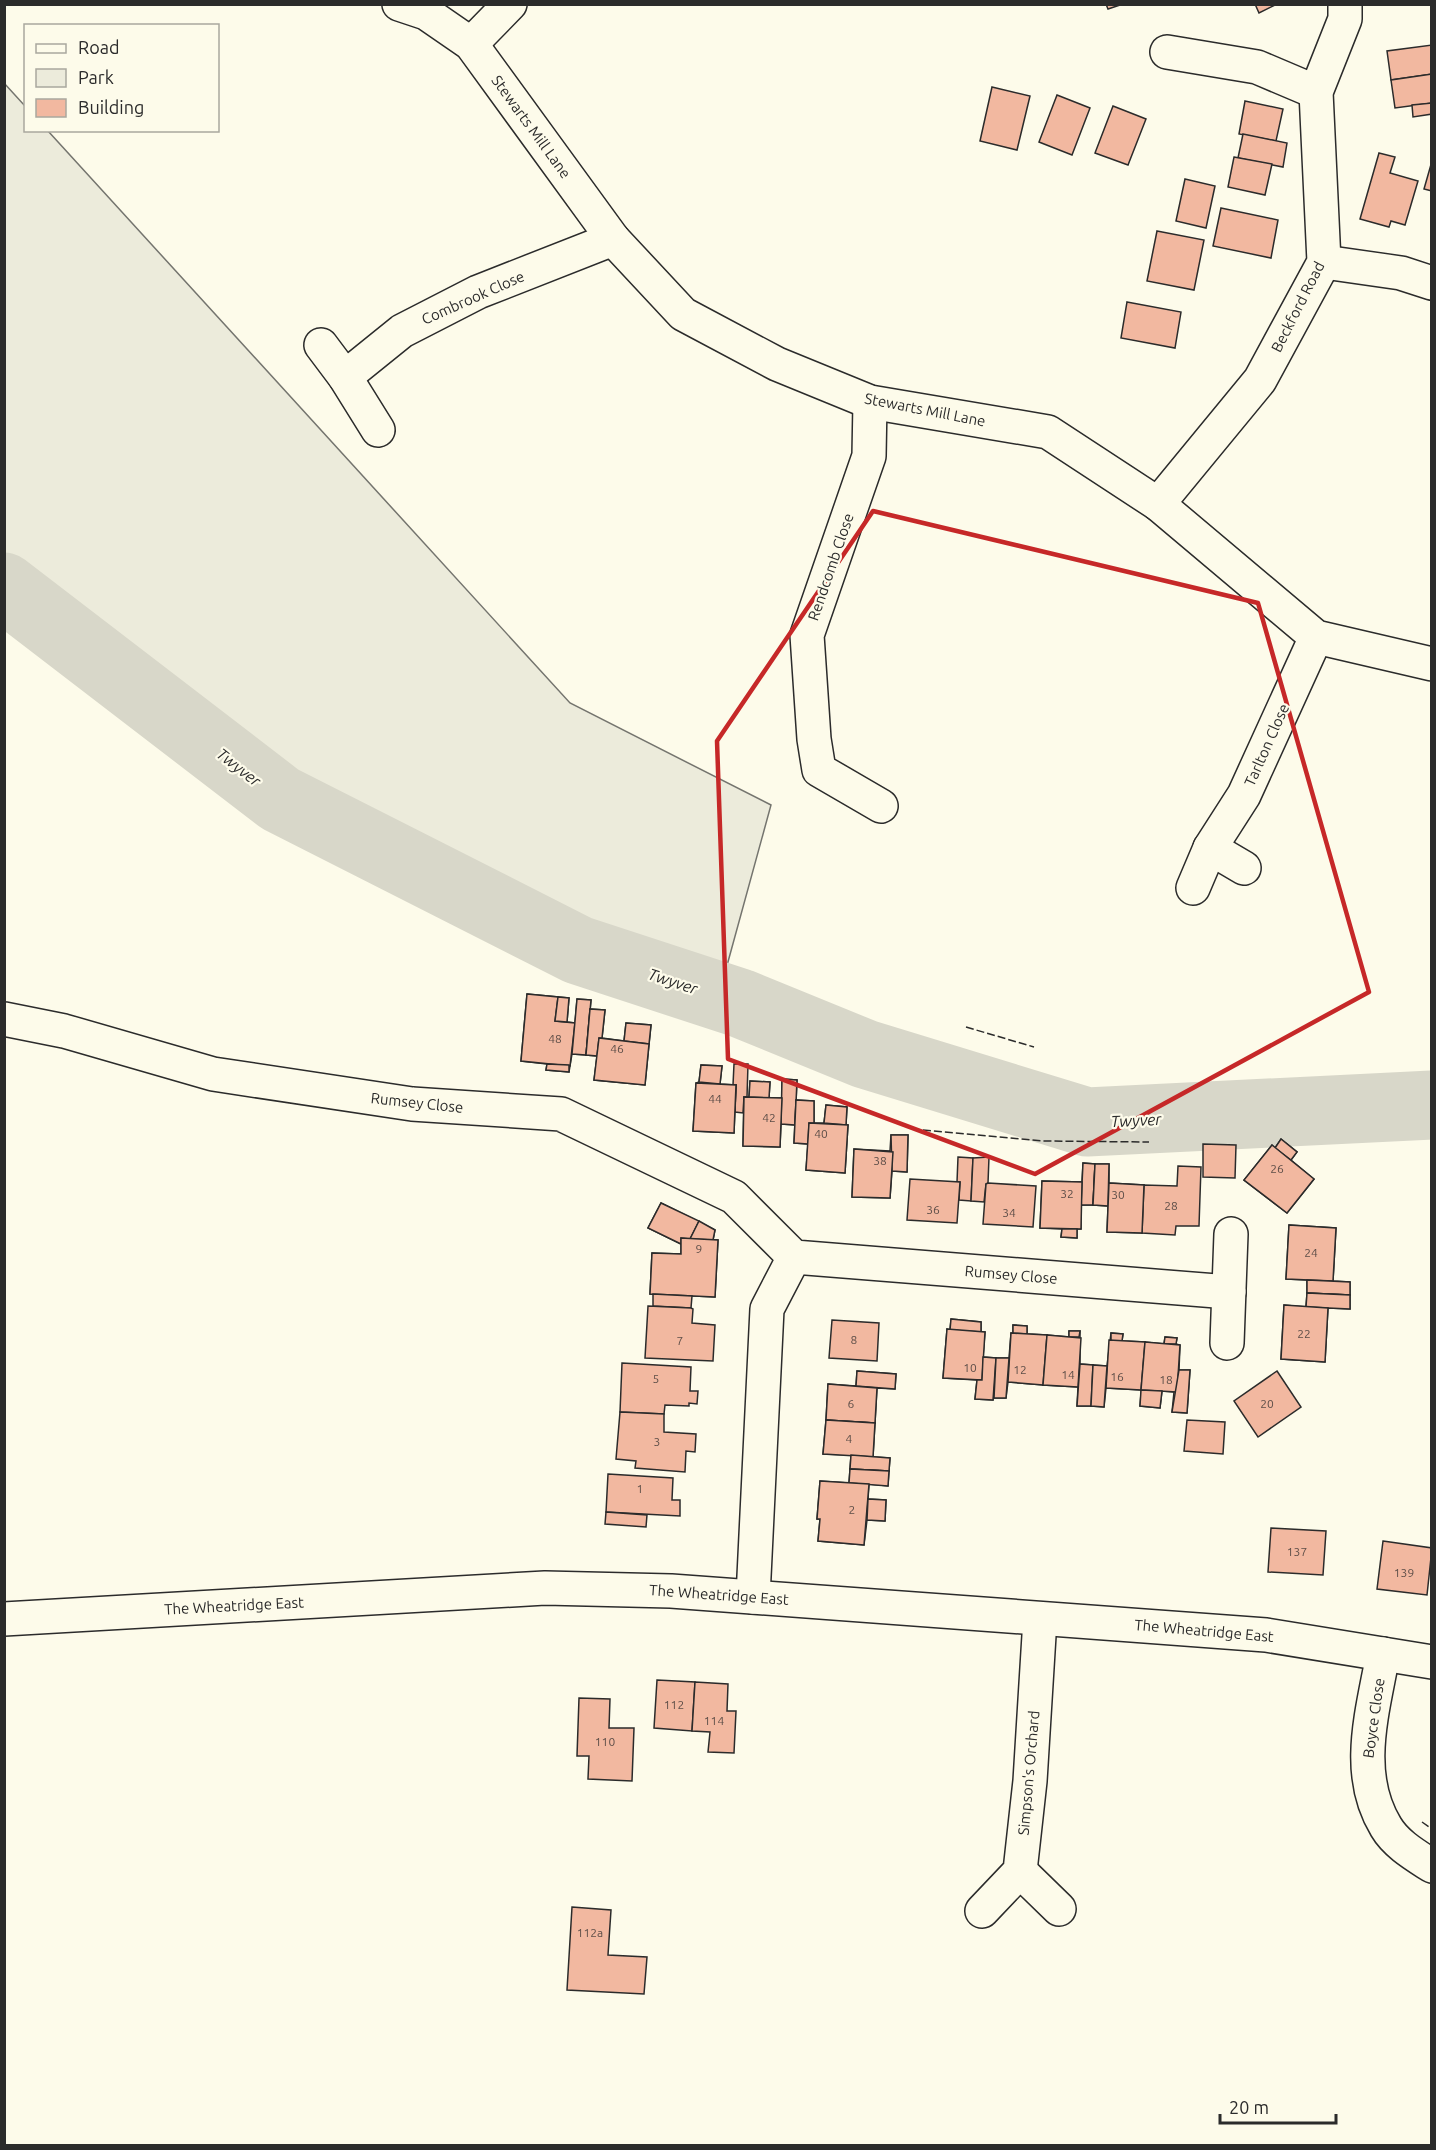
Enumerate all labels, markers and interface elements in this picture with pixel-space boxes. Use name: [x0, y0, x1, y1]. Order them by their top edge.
legend: [24, 24, 219, 132]
text: Road: [78, 37, 120, 57]
text: Park: [78, 67, 114, 87]
street label: Stewarts Mill Lane: [488, 72, 574, 181]
text: Building: [78, 97, 144, 117]
street label: Beckford Road: [1267, 259, 1328, 355]
street label: Combrook Close: [419, 267, 527, 328]
street label: Stewarts Mill Lane: [863, 389, 987, 430]
street label: Rendcomb Close: [804, 511, 857, 623]
street label: Tarlton Close: [1241, 701, 1292, 789]
water label: Twyver: [213, 744, 265, 790]
water label: Twyver: [646, 965, 701, 998]
house number: 48: [548, 1032, 562, 1045]
house number: 46: [610, 1042, 624, 1055]
street label: Rumsey Close: [370, 1089, 464, 1116]
house number: 44: [708, 1092, 722, 1105]
water label: Twyver: [1110, 1110, 1163, 1130]
house number: 42: [762, 1111, 776, 1124]
house number: 40: [814, 1127, 828, 1140]
house number: 38: [873, 1154, 887, 1167]
house number: 26: [1270, 1162, 1284, 1175]
house number: 32: [1060, 1187, 1074, 1200]
house number: 30: [1111, 1188, 1125, 1201]
house number: 28: [1164, 1199, 1178, 1212]
house number: 36: [926, 1203, 940, 1216]
house number: 34: [1002, 1206, 1016, 1219]
house number: 9: [696, 1242, 702, 1255]
house number: 24: [1304, 1246, 1318, 1259]
street label: Rumsey Close: [964, 1262, 1058, 1287]
house number: 22: [1297, 1327, 1311, 1340]
house number: 8: [851, 1333, 858, 1346]
house number: 7: [677, 1334, 683, 1347]
house number: 10: [963, 1361, 977, 1374]
house number: 12: [1013, 1363, 1027, 1376]
house number: 14: [1061, 1368, 1075, 1381]
house number: 16: [1110, 1370, 1124, 1383]
house number: 5: [653, 1372, 659, 1385]
house number: 18: [1159, 1373, 1173, 1386]
house number: 6: [848, 1397, 855, 1410]
house number: 20: [1260, 1397, 1274, 1410]
house number: 4: [846, 1432, 853, 1445]
house number: 3: [654, 1435, 660, 1448]
house number: 1: [637, 1482, 643, 1495]
house number: 2: [849, 1503, 855, 1516]
house number: 137: [1287, 1545, 1307, 1558]
house number: 139: [1394, 1566, 1414, 1579]
street label: The Wheatridge East: [649, 1581, 789, 1608]
street label: The Wheatridge East: [164, 1593, 304, 1618]
street label: The Wheatridge East: [1134, 1616, 1275, 1645]
street label: Boyce Close: [1359, 1677, 1388, 1759]
house number: 112: [664, 1698, 684, 1711]
street label: Simpson's Orchard: [1015, 1710, 1042, 1836]
house number: 114: [704, 1714, 724, 1727]
house number: 110: [595, 1735, 615, 1748]
house number: 112a: [577, 1926, 603, 1939]
scale bar: [1220, 2087, 1336, 2125]
text: 20 m: [1229, 2097, 1269, 2117]

